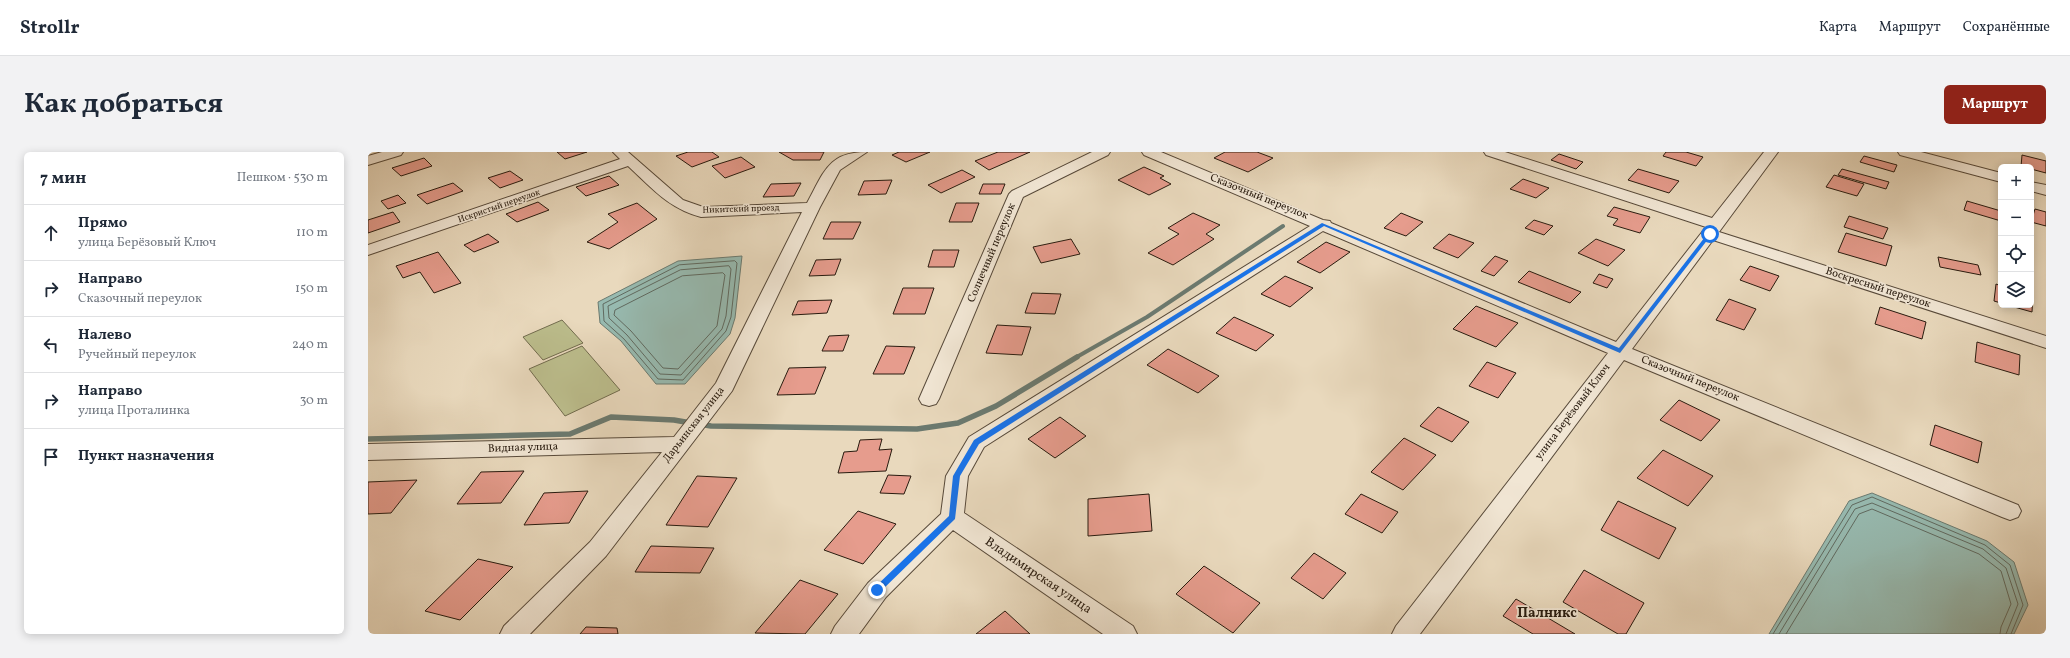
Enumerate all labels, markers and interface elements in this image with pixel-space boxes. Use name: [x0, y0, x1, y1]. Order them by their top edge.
text: Strollr: [20, 15, 80, 41]
text: Карта: [1819, 18, 1857, 37]
text: Маршрут: [1879, 18, 1941, 37]
text: Сохранённые: [1963, 18, 2050, 37]
text: Как добраться: [24, 85, 223, 124]
button: Маршрут: [1944, 85, 2046, 124]
map controls: [1998, 164, 2034, 308]
button: +: [1998, 164, 2034, 200]
text: 7 мин: [40, 167, 86, 190]
text: Пешком · 530 m: [237, 169, 328, 187]
street label: Сказочный переулок: [1208, 170, 1311, 224]
street label: Искристый переулок: [456, 186, 542, 226]
button: −: [1998, 200, 2034, 236]
street label: Никитский проезд: [702, 201, 780, 217]
street label: Солнечный переулок: [964, 201, 1020, 305]
text: Прямо: [78, 213, 127, 234]
icon: ahead: [40, 222, 62, 244]
text: 110 m: [296, 224, 328, 242]
route start: [1701, 225, 1719, 243]
text: улица Берёзовый Ключ: [78, 234, 216, 252]
button: locate: [1998, 236, 2034, 272]
street label: Воскресный переулок: [1824, 264, 1933, 312]
text: Направо: [78, 269, 142, 290]
button: layers: [1998, 272, 2034, 308]
icon: right: [40, 278, 62, 300]
text: 150 m: [295, 280, 328, 298]
text: Сказочный переулок: [78, 290, 202, 308]
text: Налево: [78, 325, 132, 346]
icon: left: [40, 334, 62, 356]
text: 240 m: [292, 336, 328, 354]
text: Ручейный переулок: [78, 346, 196, 364]
street label: Сказочный переулок: [1639, 352, 1742, 406]
street label: улица Берёзовый Ключ: [1532, 361, 1614, 463]
text: Направо: [78, 381, 142, 402]
street label: Дарьинская улица: [660, 383, 729, 466]
icon: right: [40, 390, 62, 412]
text: 30 m: [300, 392, 328, 410]
text: улица Проталинка: [78, 402, 190, 420]
street label: Видная улица: [488, 439, 559, 457]
icon: arrive: [40, 446, 62, 468]
text: Пункт назначения: [78, 446, 214, 467]
street label: Владимирская улица: [981, 533, 1095, 619]
route end: [868, 581, 886, 599]
district label: Палникс: [1517, 604, 1577, 623]

